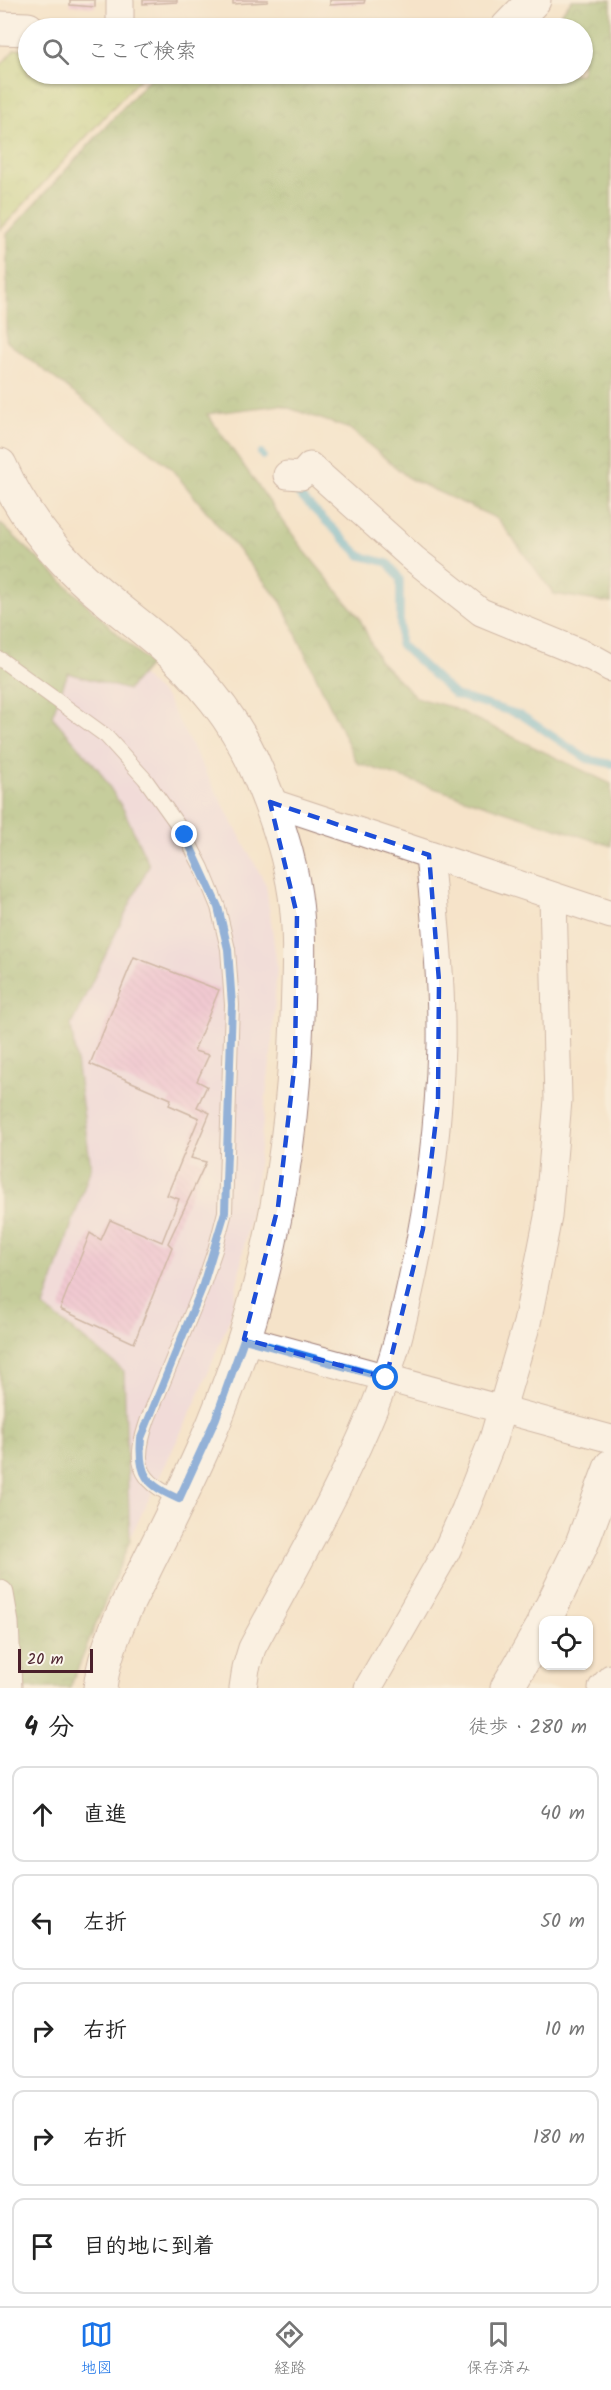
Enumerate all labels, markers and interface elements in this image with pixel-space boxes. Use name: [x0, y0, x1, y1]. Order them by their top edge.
search box: [18, 18, 593, 84]
icon: search: [39, 35, 72, 68]
text: ここで検索: [87, 35, 197, 70]
route end: [171, 821, 197, 847]
route start: [372, 1364, 398, 1390]
map controls: [539, 1616, 593, 1670]
button: locate: [539, 1616, 593, 1670]
scale bar: [18, 1646, 93, 1674]
text: 20 m: [27, 1647, 63, 1672]
text: 4 分: [24, 1707, 74, 1749]
text: 徒歩 · 280 m: [469, 1712, 587, 1744]
icon: ahead: [26, 1798, 59, 1831]
text: 直進: [83, 1798, 127, 1833]
text: 40 m: [540, 1798, 585, 1830]
icon: left: [26, 1906, 59, 1939]
text: 左折: [83, 1906, 127, 1941]
text: 50 m: [540, 1906, 585, 1938]
icon: right: [26, 2014, 59, 2047]
text: 右折: [83, 2014, 127, 2049]
text: 10 m: [545, 2014, 585, 2046]
icon: right: [26, 2122, 59, 2155]
text: 右折: [83, 2122, 127, 2157]
text: 180 m: [533, 2122, 585, 2154]
icon: arrive: [26, 2230, 59, 2263]
text: 目的地に到着: [83, 2230, 215, 2265]
tab: 地図: [80, 2318, 113, 2381]
tab: 経路: [273, 2318, 306, 2381]
tab: 保存済み: [467, 2318, 531, 2381]

